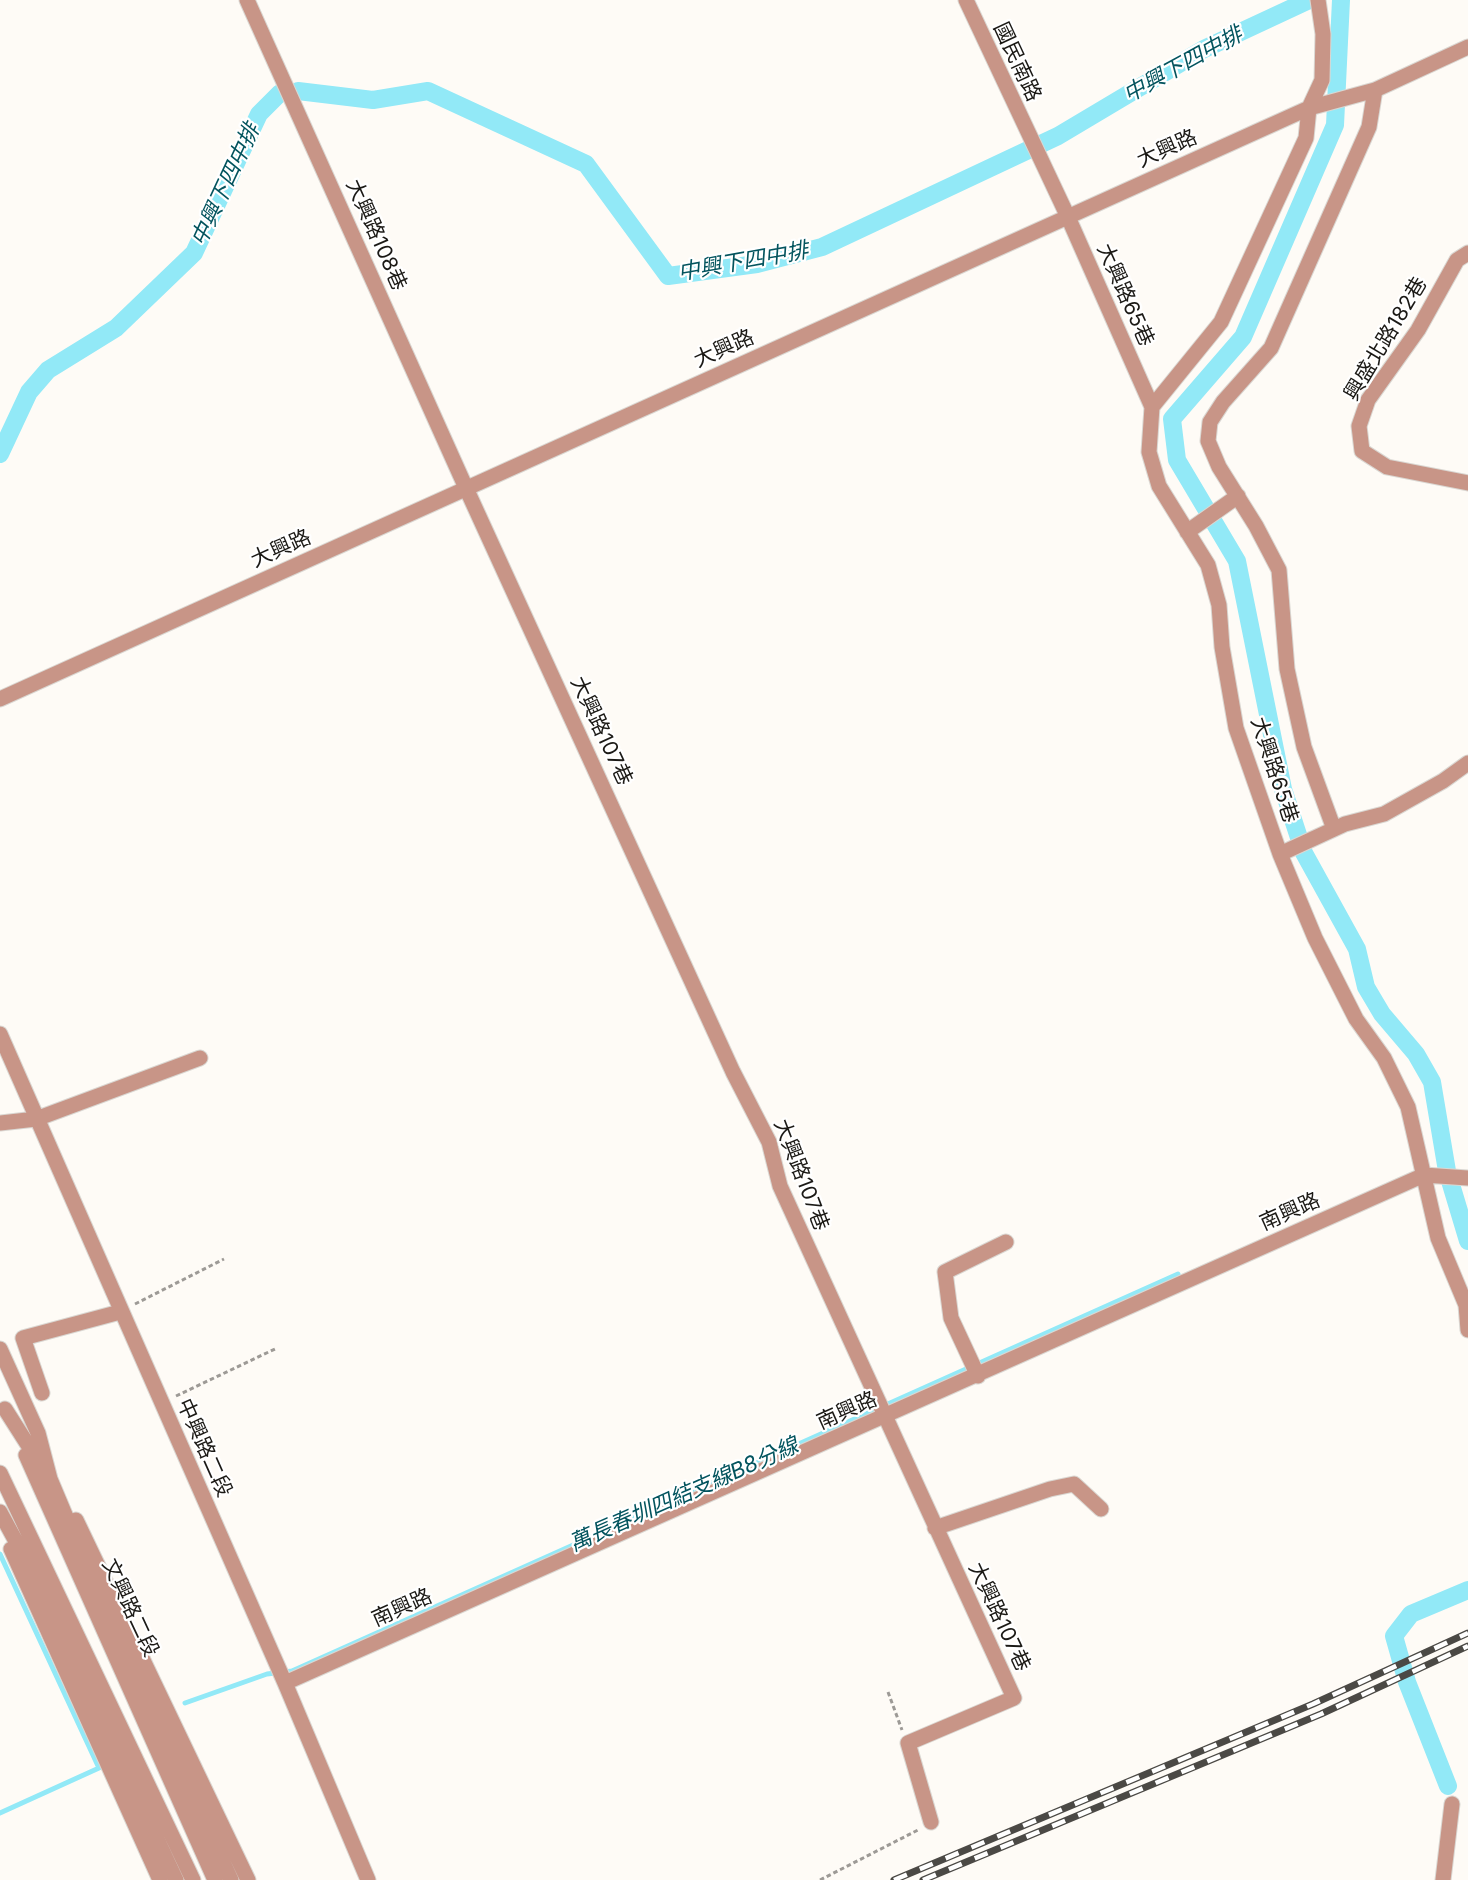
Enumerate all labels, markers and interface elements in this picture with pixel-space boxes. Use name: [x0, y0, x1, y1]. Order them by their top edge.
street label: 國民南路: [988, 19, 1046, 105]
water label: 中興下四中排: [1119, 21, 1247, 109]
water label: 中興下四中排: [186, 120, 266, 250]
street label: 大興路: [1133, 125, 1201, 173]
street label: 大興路108巷: [340, 176, 412, 294]
water label: 中興下四中排: [676, 238, 810, 286]
street label: 大興路65巷: [1091, 240, 1159, 350]
street label: 興盛北路182巷: [1339, 273, 1433, 405]
street label: 大興路: [690, 325, 758, 373]
street label: 大興路: [247, 525, 315, 573]
street label: 大興路107巷: [565, 673, 637, 789]
street label: 大興路65巷: [1245, 714, 1303, 826]
street label: 大興路107巷: [768, 1116, 834, 1234]
street label: 南興路: [1256, 1188, 1324, 1236]
street label: 南興路: [813, 1387, 881, 1435]
street label: 中興路二段: [171, 1395, 237, 1501]
water label: 萬長春圳四結支線B8分線: [565, 1433, 803, 1557]
street label: 文興路二段: [96, 1555, 164, 1661]
street label: 大興路107巷: [963, 1559, 1035, 1675]
street label: 南興路: [368, 1584, 436, 1632]

